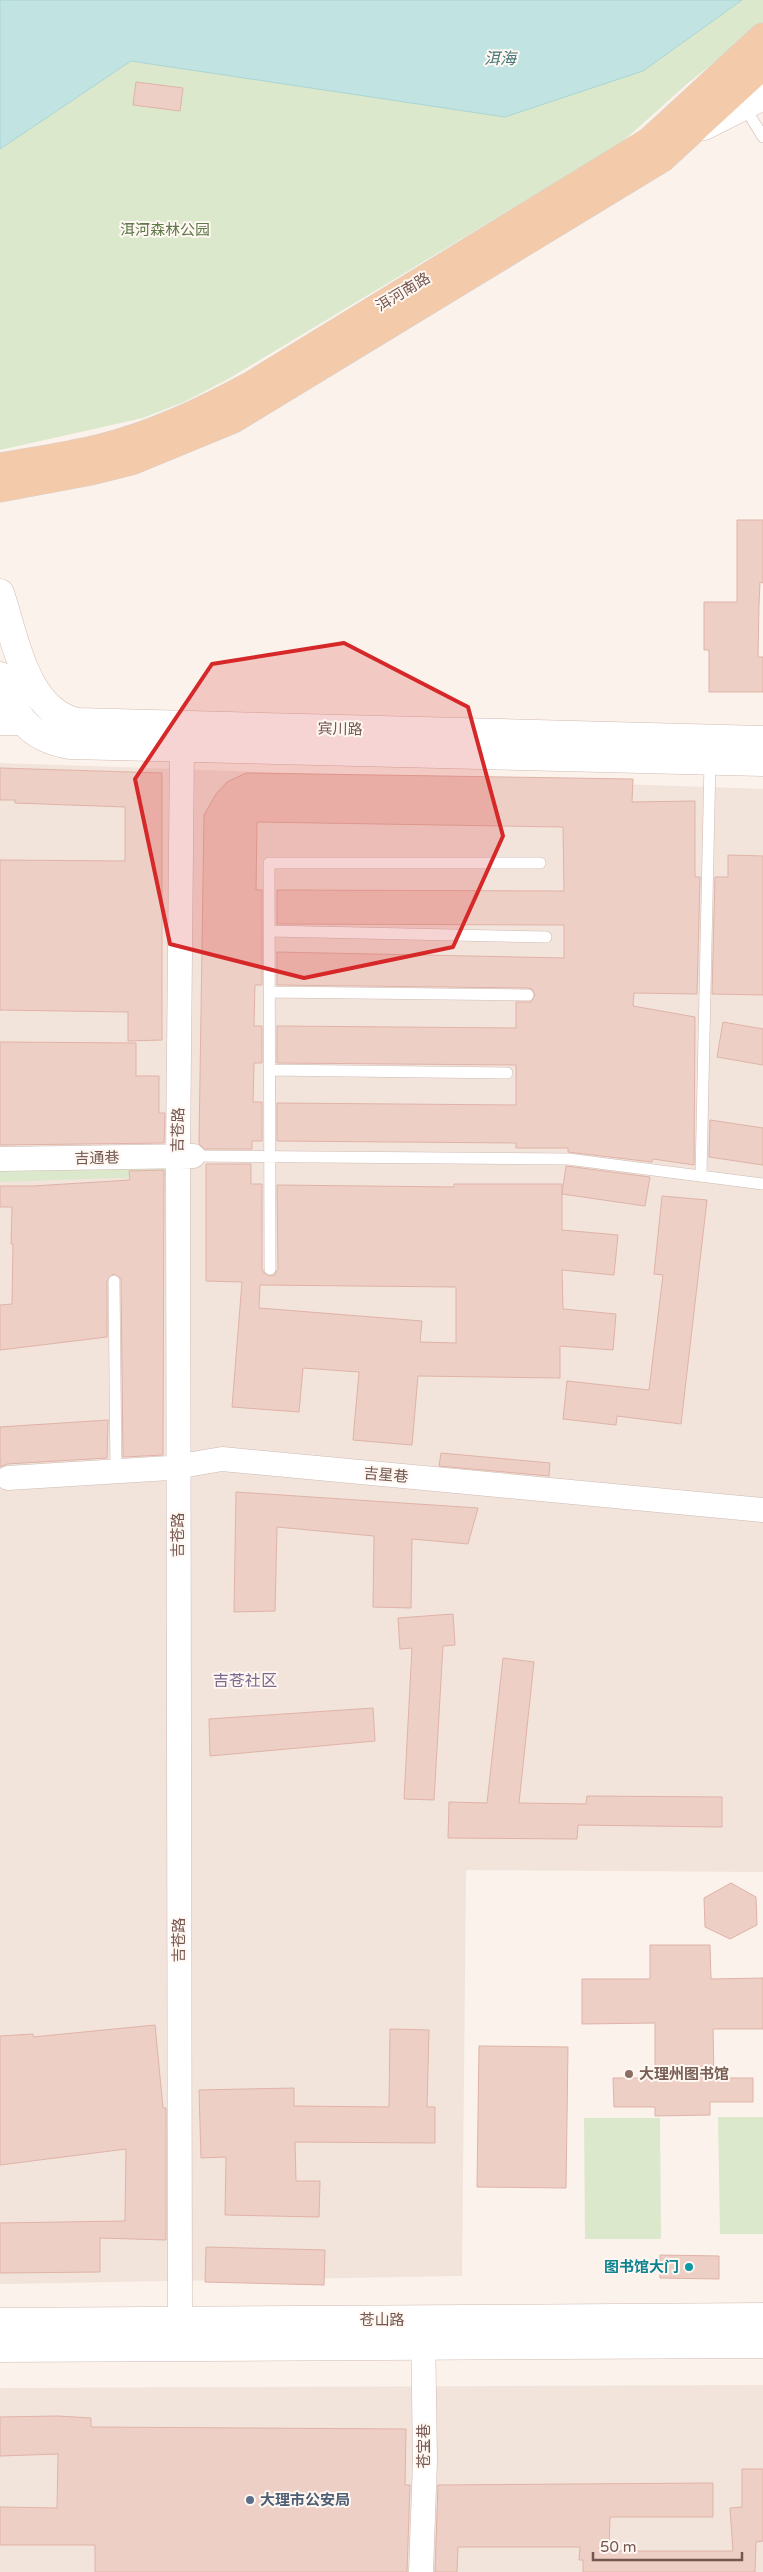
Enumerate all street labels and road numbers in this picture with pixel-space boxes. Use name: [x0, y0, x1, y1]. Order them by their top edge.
street label: 洱河南路: [373, 269, 433, 315]
street label: 宾川路: [317, 720, 363, 738]
street label: 吉苍路: [169, 1107, 187, 1153]
street label: 吉通巷: [74, 1149, 120, 1167]
street label: 吉星巷: [363, 1464, 409, 1486]
street label: 吉苍路: [169, 1512, 187, 1558]
street label: 吉苍路: [170, 1917, 188, 1963]
street label: 苍山路: [359, 2311, 405, 2329]
street label: 苍宝巷: [415, 2423, 433, 2469]

